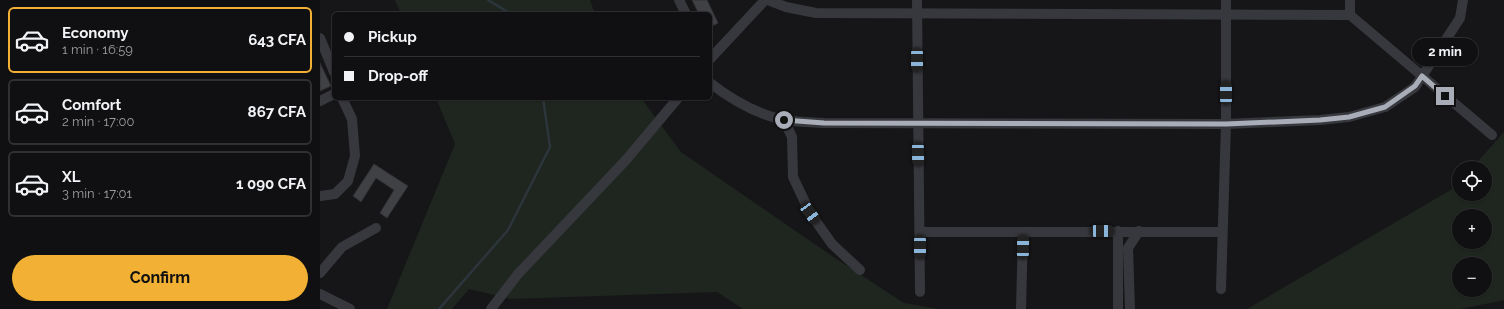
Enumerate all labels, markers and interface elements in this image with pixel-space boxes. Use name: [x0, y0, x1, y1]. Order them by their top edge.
icon: car: [14, 22, 50, 58]
text: Economy: [62, 24, 129, 42]
text: Pickup: [368, 28, 417, 46]
text: 643 CFA: [248, 31, 306, 49]
callout: 2 min: [1412, 38, 1478, 66]
text: 1 min · 16:59: [62, 42, 133, 57]
text: 2 min: [1428, 44, 1462, 59]
car: [911, 48, 923, 72]
text: Drop-off: [368, 67, 428, 85]
car: [1220, 81, 1232, 105]
route end: [1436, 87, 1454, 105]
icon: car: [14, 94, 50, 130]
text: Comfort: [62, 96, 121, 114]
text: 867 CFA: [248, 103, 306, 121]
route start: [775, 111, 793, 129]
text: 2 min · 17:00: [62, 114, 134, 129]
car: [912, 142, 924, 166]
map controls: [1452, 161, 1492, 297]
button: locate: [1452, 161, 1492, 201]
icon: car: [14, 166, 50, 202]
text: XL: [62, 168, 80, 186]
text: 1 090 CFA: [236, 175, 306, 193]
text: 3 min · 17:01: [62, 186, 132, 201]
car: [798, 200, 822, 226]
button: +: [1452, 209, 1492, 249]
car: [1090, 225, 1114, 237]
car: [914, 235, 926, 259]
car: [1017, 235, 1029, 259]
button: Confirm: [12, 255, 308, 301]
button: −: [1452, 257, 1492, 297]

